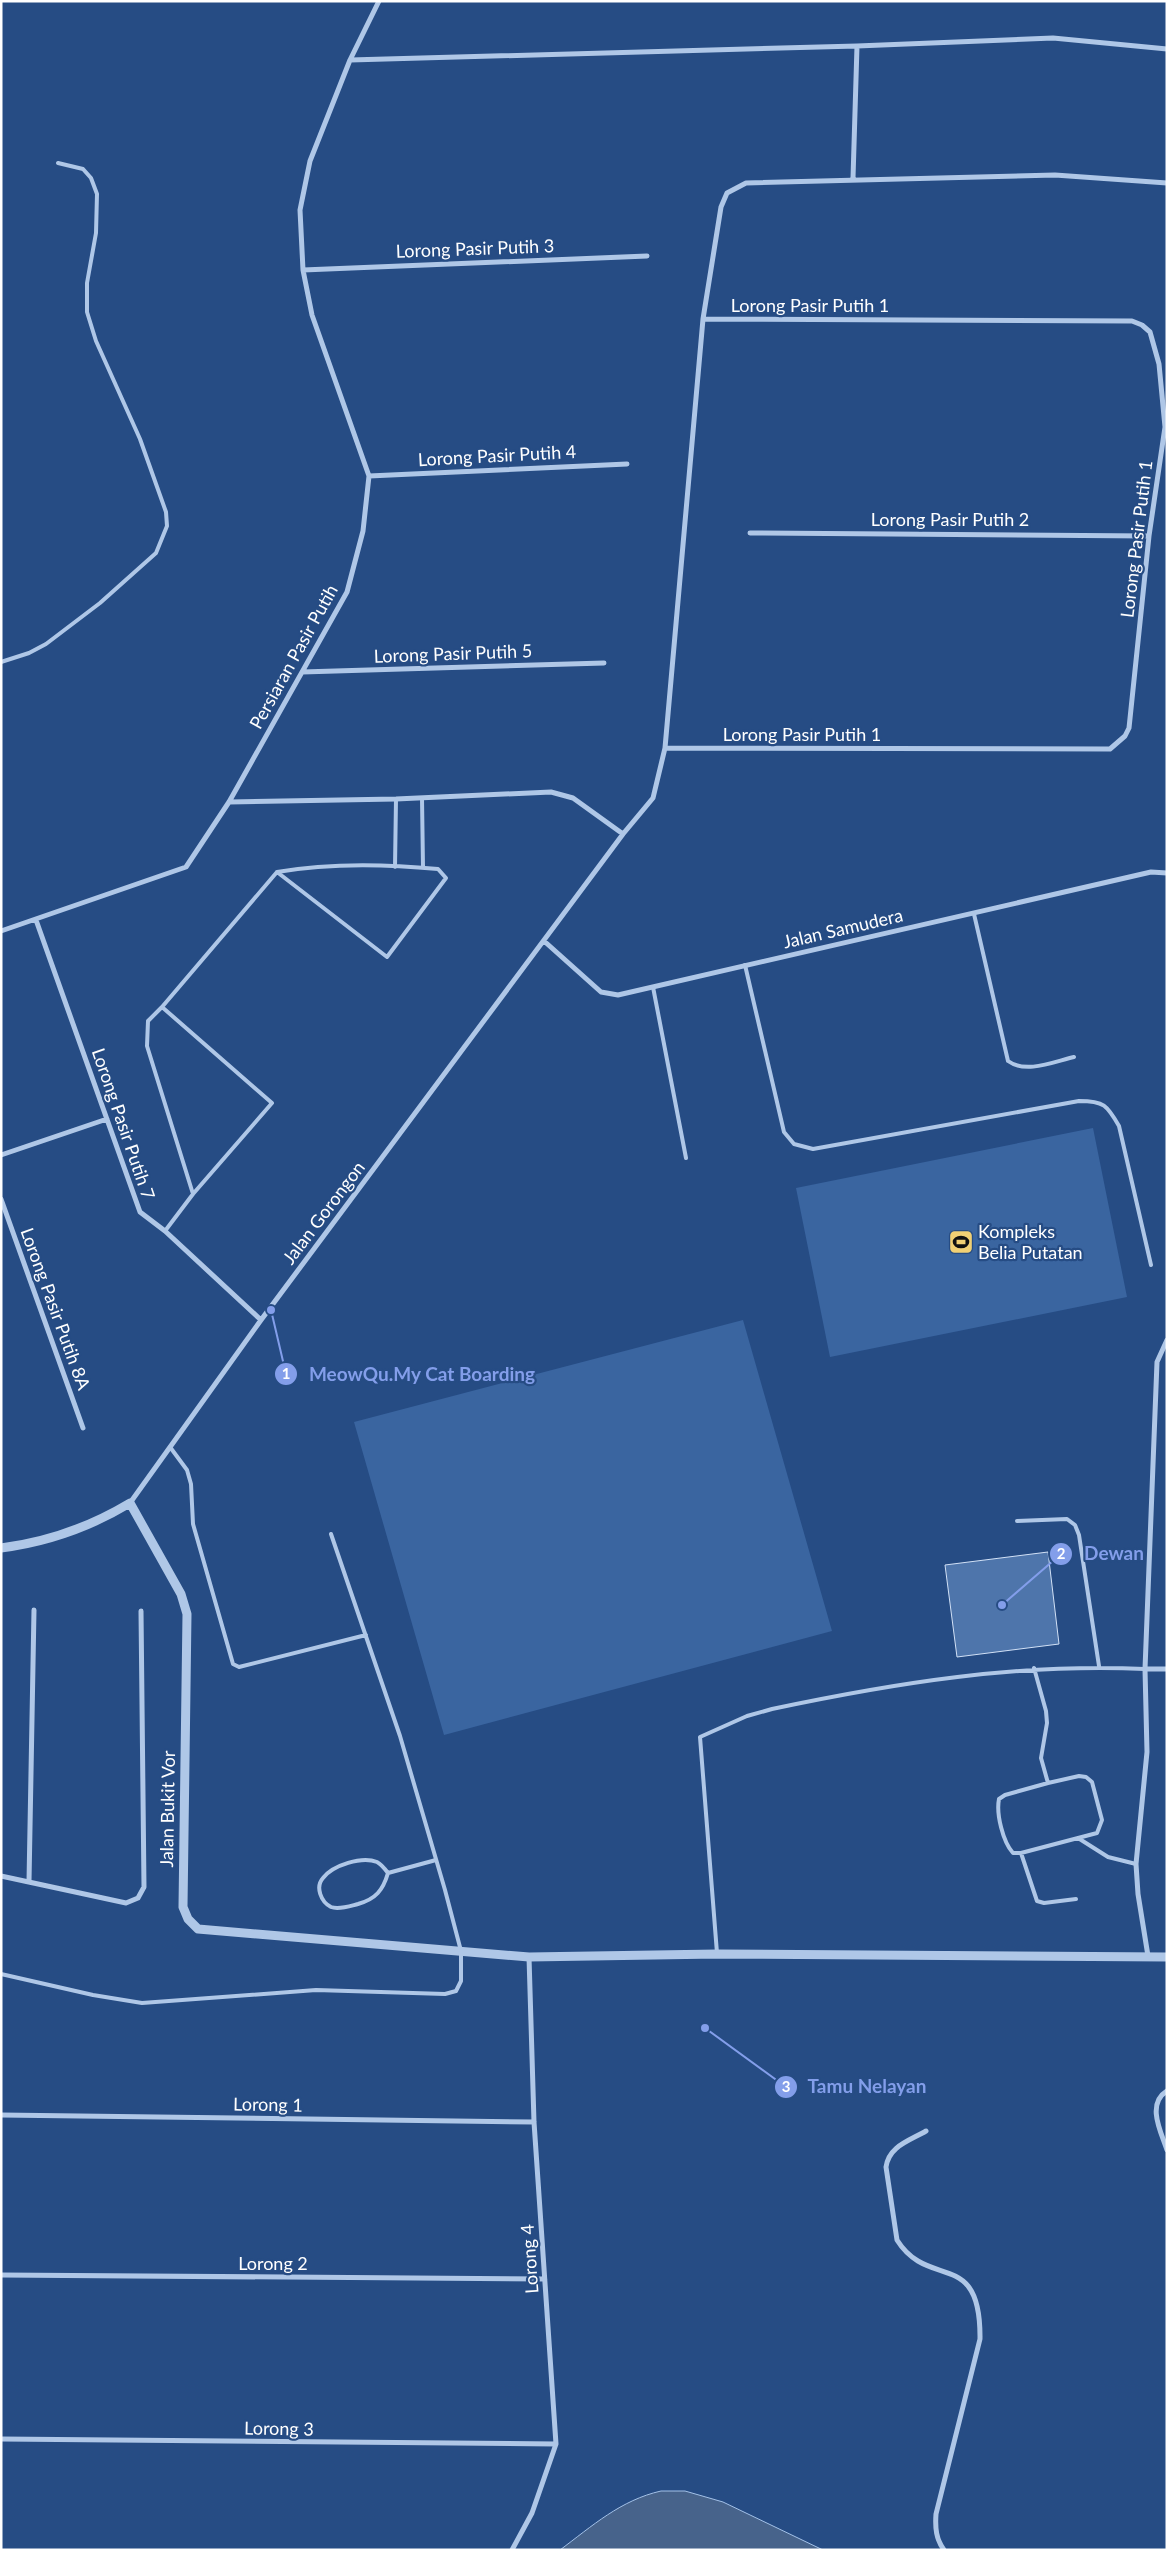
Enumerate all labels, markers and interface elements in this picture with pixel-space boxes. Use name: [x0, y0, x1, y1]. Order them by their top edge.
street label: Lorong Pasir Putih 3: [395, 234, 555, 262]
street label: Lorong Pasir Putih 1: [731, 294, 889, 316]
street label: Lorong Pasir Putih 4: [417, 440, 577, 470]
street label: Lorong Pasir Putih 1: [1115, 459, 1157, 619]
street label: Lorong Pasir Putih 2: [871, 508, 1029, 530]
street label: Persiaran Pasir Putih: [244, 580, 342, 733]
street label: Lorong Pasir Putih 5: [373, 639, 533, 667]
street label: Lorong Pasir Putih 1: [723, 723, 881, 745]
street label: Jalan Samudera: [781, 904, 905, 953]
street label: Lorong Pasir Putih 7: [88, 1045, 160, 1202]
street label: Jalan Gorongon: [277, 1157, 369, 1268]
place label: Kompleks Belia Putatan: [978, 1220, 1083, 1263]
street label: Lorong Pasir Putih 8A: [16, 1225, 96, 1393]
sports icon: Kompleks Belia Putatan: [948, 1229, 974, 1255]
callout: MeowQu.My Cat Boarding: [274, 1357, 545, 1391]
text: MeowQu.My Cat Boarding: [309, 1362, 535, 1385]
text: 1: [282, 1364, 290, 1382]
callout: Dewan: [1049, 1537, 1154, 1571]
text: Dewan: [1084, 1541, 1144, 1564]
text: 2: [1057, 1544, 1066, 1562]
street label: Jalan Bukit Vor: [155, 1750, 179, 1868]
callout: Tamu Nelayan: [773, 2070, 937, 2104]
text: Tamu Nelayan: [808, 2074, 926, 2097]
text: 3: [782, 2077, 790, 2095]
street label: Lorong 1: [233, 2092, 303, 2116]
street label: Lorong 4: [516, 2224, 542, 2295]
street label: Lorong 2: [238, 2252, 308, 2274]
street label: Lorong 3: [244, 2416, 314, 2440]

